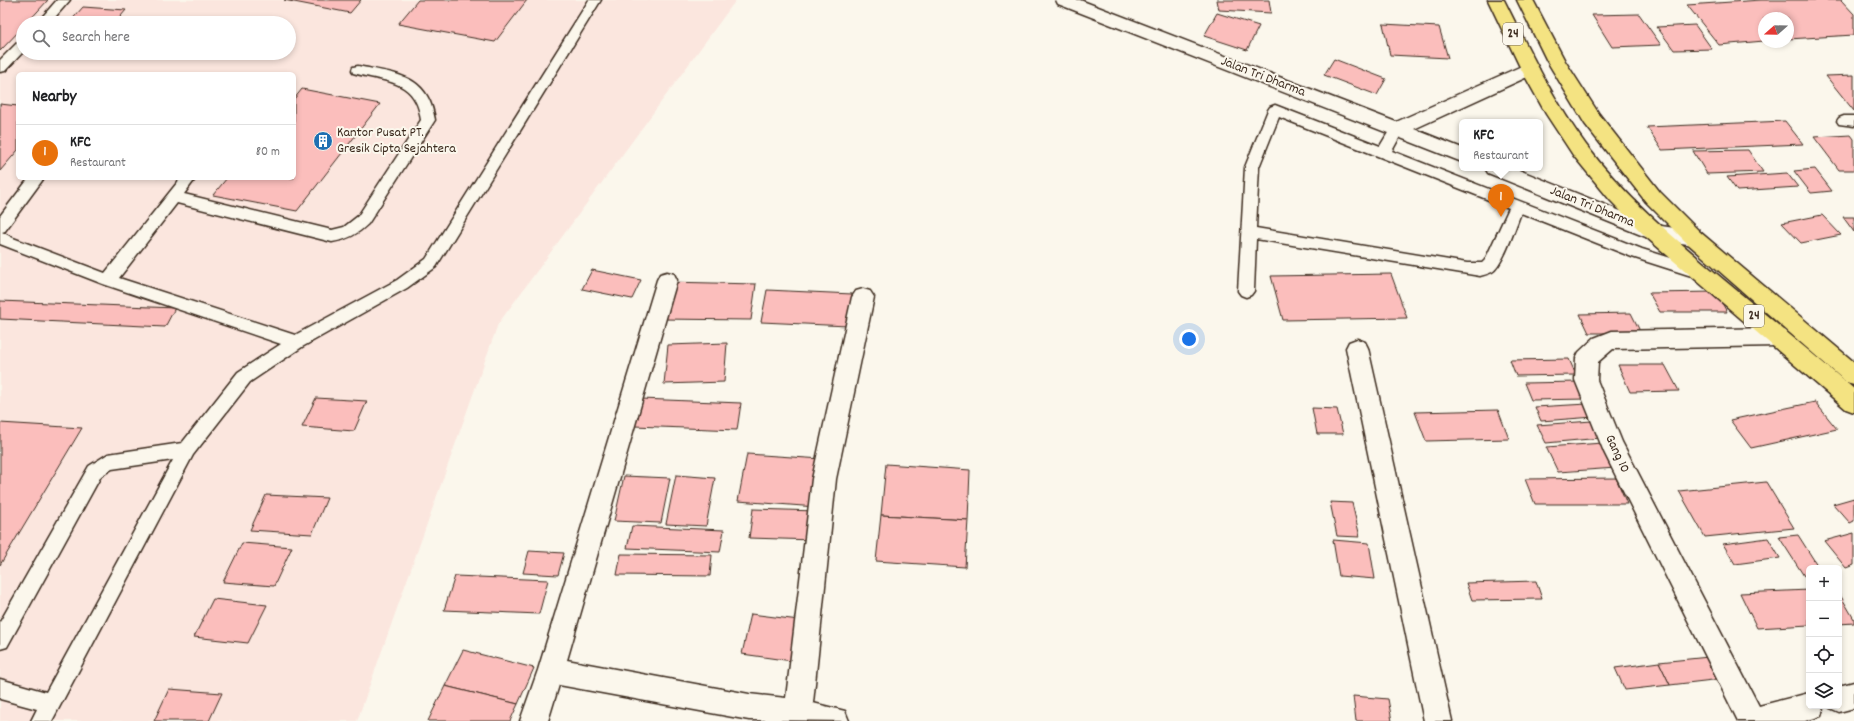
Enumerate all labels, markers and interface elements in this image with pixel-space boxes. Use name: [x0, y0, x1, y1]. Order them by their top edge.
north arrow: [1758, 12, 1794, 48]
search box: [16, 16, 296, 60]
road number: 24: [1503, 23, 1523, 45]
icon: search: [30, 27, 52, 49]
text: Search here: [62, 27, 130, 49]
street label: Jalan Tri Dharma: [1218, 52, 1309, 103]
text: Nearby: [32, 86, 76, 110]
popup: [1459, 119, 1543, 171]
place label: Kantor Pusat PT. Gresik Cipta Sejahtera: [337, 123, 456, 159]
text: KFC: [1473, 125, 1494, 147]
building icon: Kantor Pusat PT. Gresik Cipta Sejahtera: [312, 130, 334, 152]
text: KFC: [70, 132, 91, 154]
text: 1: [44, 143, 46, 162]
text: 80 m: [256, 143, 280, 162]
text: Restaurant: [1473, 147, 1529, 166]
text: Restaurant: [70, 154, 126, 173]
street label: Jalan Tri Dharma: [1547, 181, 1638, 233]
pin: 1: [1488, 184, 1514, 217]
road number: 24: [1744, 305, 1764, 327]
your location: [1179, 329, 1199, 349]
street label: Gang 10: [1599, 432, 1635, 476]
map controls: [1806, 565, 1842, 709]
button: +: [1806, 565, 1842, 601]
button: −: [1806, 601, 1842, 637]
button: locate: [1806, 637, 1842, 673]
button: layers: [1806, 673, 1842, 709]

